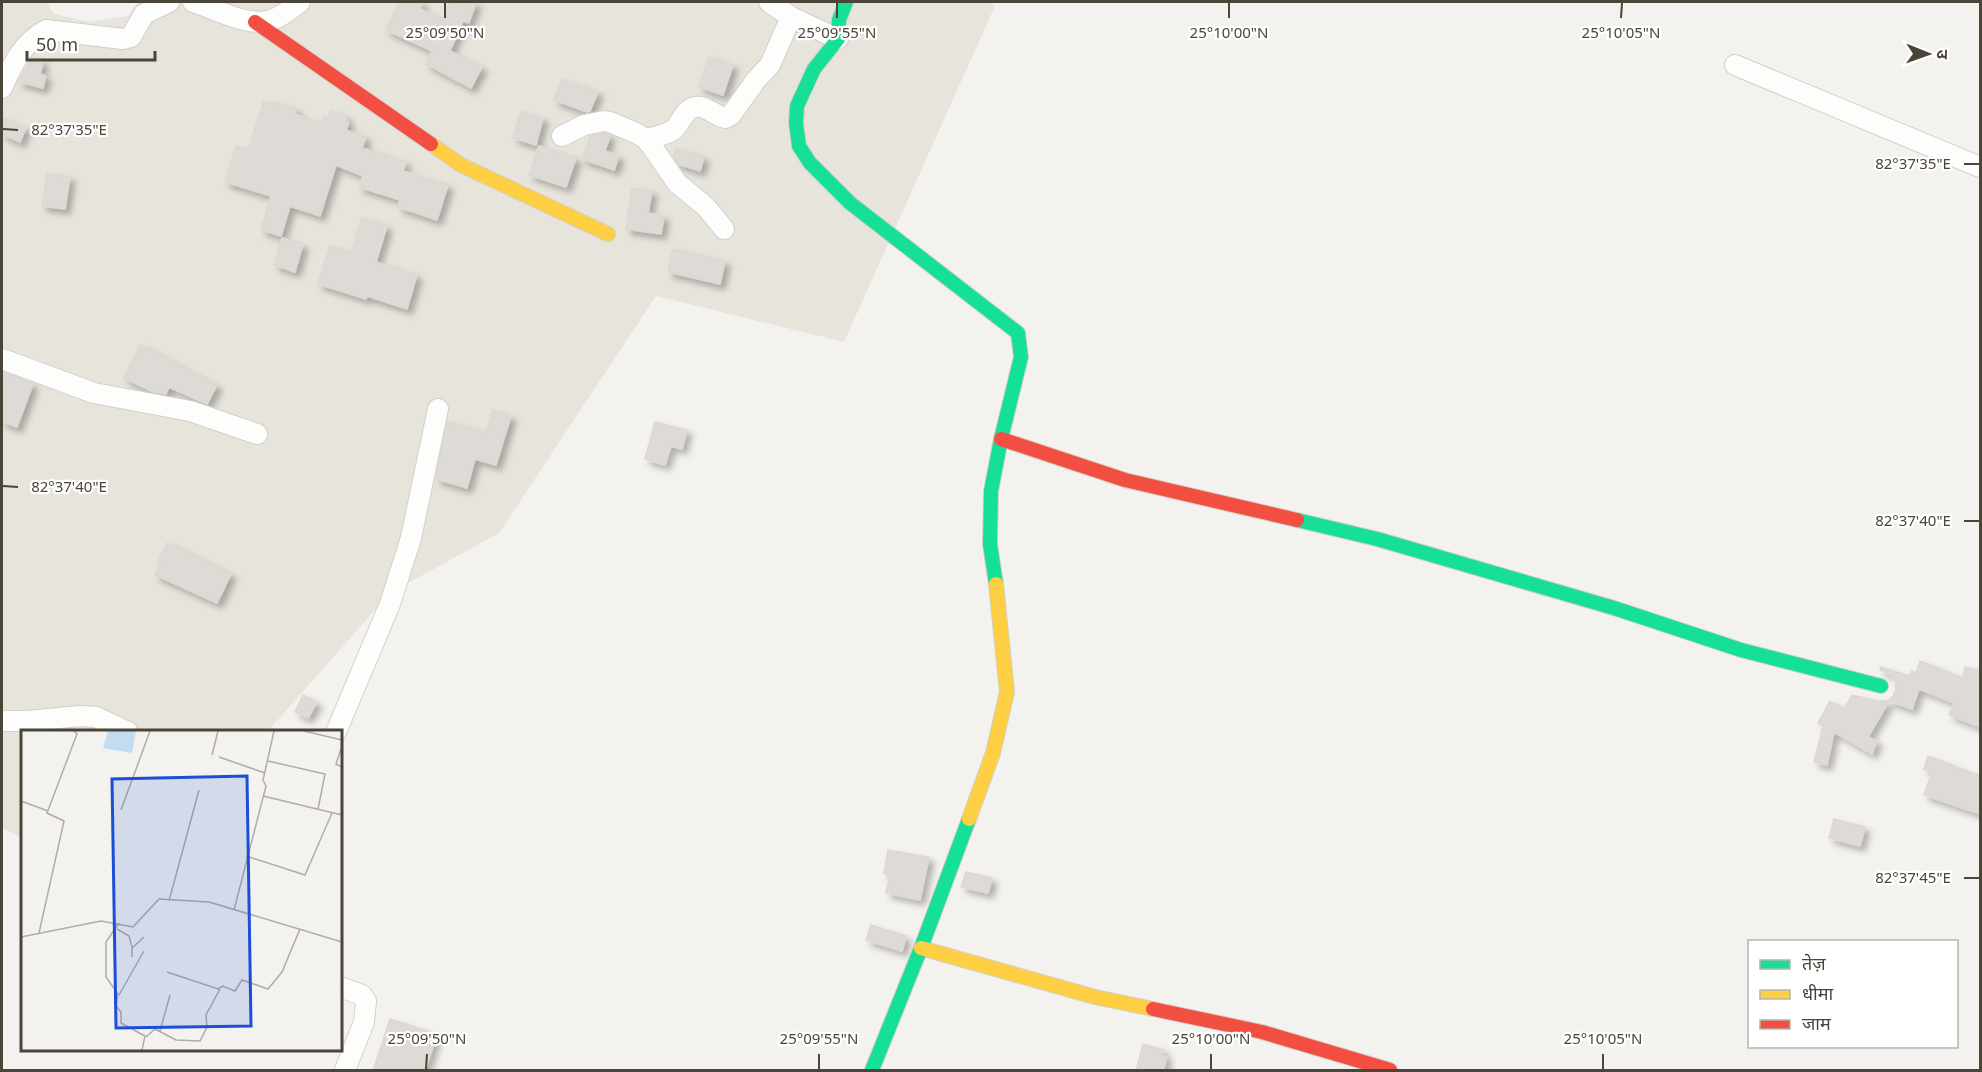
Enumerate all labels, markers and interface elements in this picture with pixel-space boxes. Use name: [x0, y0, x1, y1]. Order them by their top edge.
text: 25°09'50"N: [406, 22, 484, 42]
text: 25°09'55"N: [798, 22, 876, 42]
text: 25°10'00"N: [1190, 22, 1268, 42]
text: 25°10'05"N: [1582, 22, 1660, 42]
scale bar: [27, 24, 154, 62]
north arrow: [1898, 24, 1958, 84]
text: 50 m: [36, 32, 78, 56]
text: उ: [1932, 49, 1954, 60]
text: 82°37'35"E: [31, 119, 107, 139]
text: 82°37'35"E: [1875, 153, 1951, 173]
text: 82°37'40"E: [31, 476, 107, 496]
text: 82°37'40"E: [1875, 510, 1951, 530]
inset map: [21, 730, 342, 1051]
text: 82°37'45"E: [1875, 867, 1951, 887]
legend: [1748, 940, 1958, 1048]
text: तेज़: [1802, 951, 1826, 975]
text: धीमा: [1802, 981, 1833, 1005]
text: जाम: [1802, 1011, 1832, 1035]
text: 25°09'50"N: [388, 1028, 466, 1048]
text: 25°09'55"N: [780, 1028, 858, 1048]
text: 25°10'00"N: [1172, 1028, 1250, 1048]
text: 25°10'05"N: [1564, 1028, 1642, 1048]

